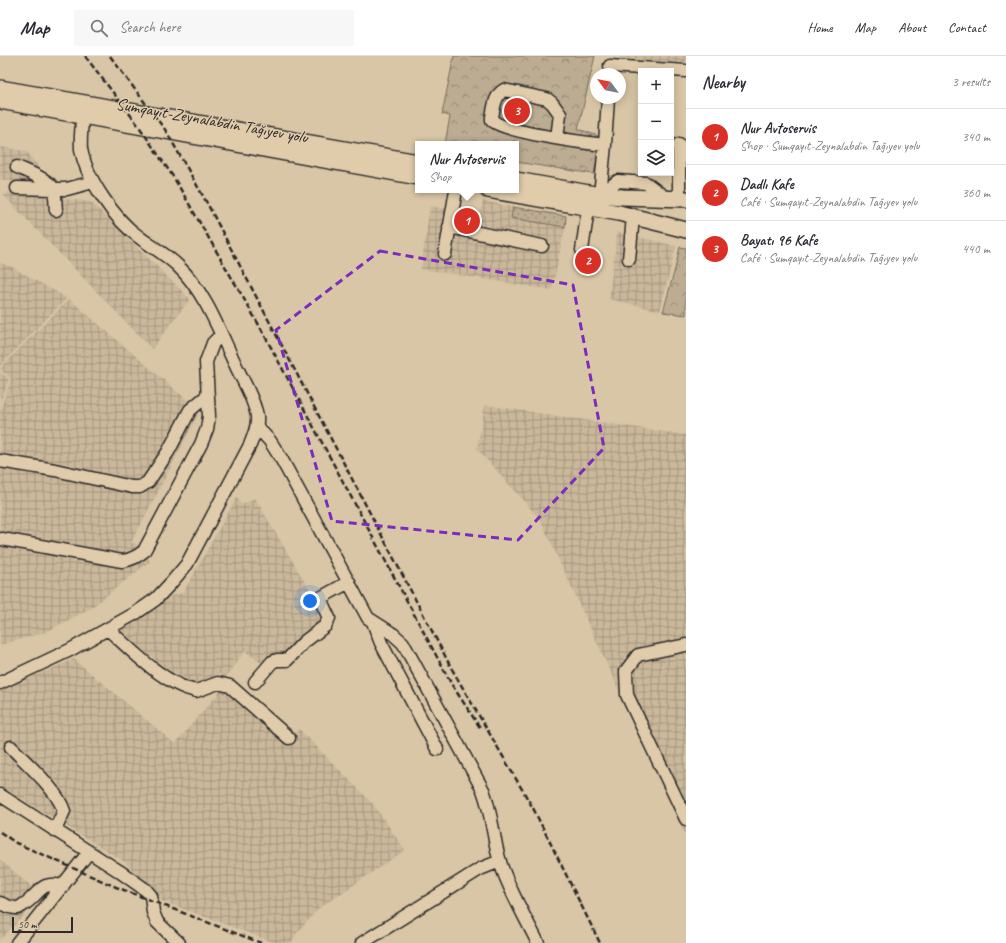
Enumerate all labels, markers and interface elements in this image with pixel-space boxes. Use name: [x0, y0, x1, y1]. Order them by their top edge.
search box: [74, 10, 354, 46]
text: Map: [20, 16, 50, 40]
icon: search: [88, 17, 110, 39]
text: Search here: [120, 18, 181, 37]
text: Home: [807, 19, 833, 36]
text: Map: [855, 19, 876, 36]
text: About: [898, 19, 926, 36]
text: Contact: [948, 19, 986, 36]
north arrow: [590, 68, 626, 104]
map controls: [638, 68, 674, 176]
button: +: [638, 68, 674, 104]
text: Nearby: [702, 72, 745, 93]
text: 3 results: [952, 74, 990, 90]
street label: Sumqayıt-Zeynalabdin Tağıyev yolu: [114, 93, 311, 148]
pin: 3: [504, 96, 530, 126]
button: −: [638, 104, 674, 140]
text: Nur Avtoservis: [740, 119, 816, 138]
text: 1: [712, 129, 718, 145]
text: 340 m: [962, 129, 990, 145]
text: Shop · Sumqayıt-Zeynalabdin Tağıyev yolu: [740, 138, 920, 154]
button: layers: [638, 140, 674, 176]
popup: [415, 141, 519, 193]
text: Nur Avtoservis: [429, 150, 505, 169]
text: Shop: [429, 169, 451, 185]
text: Dadlı Kafe: [740, 175, 794, 194]
text: 2: [712, 185, 718, 201]
text: 360 m: [962, 185, 990, 201]
text: Café · Sumqayıt-Zeynalabdin Tağıyev yolu: [740, 194, 917, 210]
pin: 1: [454, 206, 480, 236]
text: Bayatı 96 Kafe: [740, 231, 817, 250]
text: 3: [712, 241, 718, 257]
text: 440 m: [962, 241, 990, 257]
pin: 2: [575, 246, 601, 276]
text: Café · Sumqayıt-Zeynalabdin Tağıyev yolu: [740, 250, 917, 266]
your location: [300, 591, 320, 611]
scale bar: [12, 915, 73, 934]
text: 50 m: [18, 917, 37, 931]

